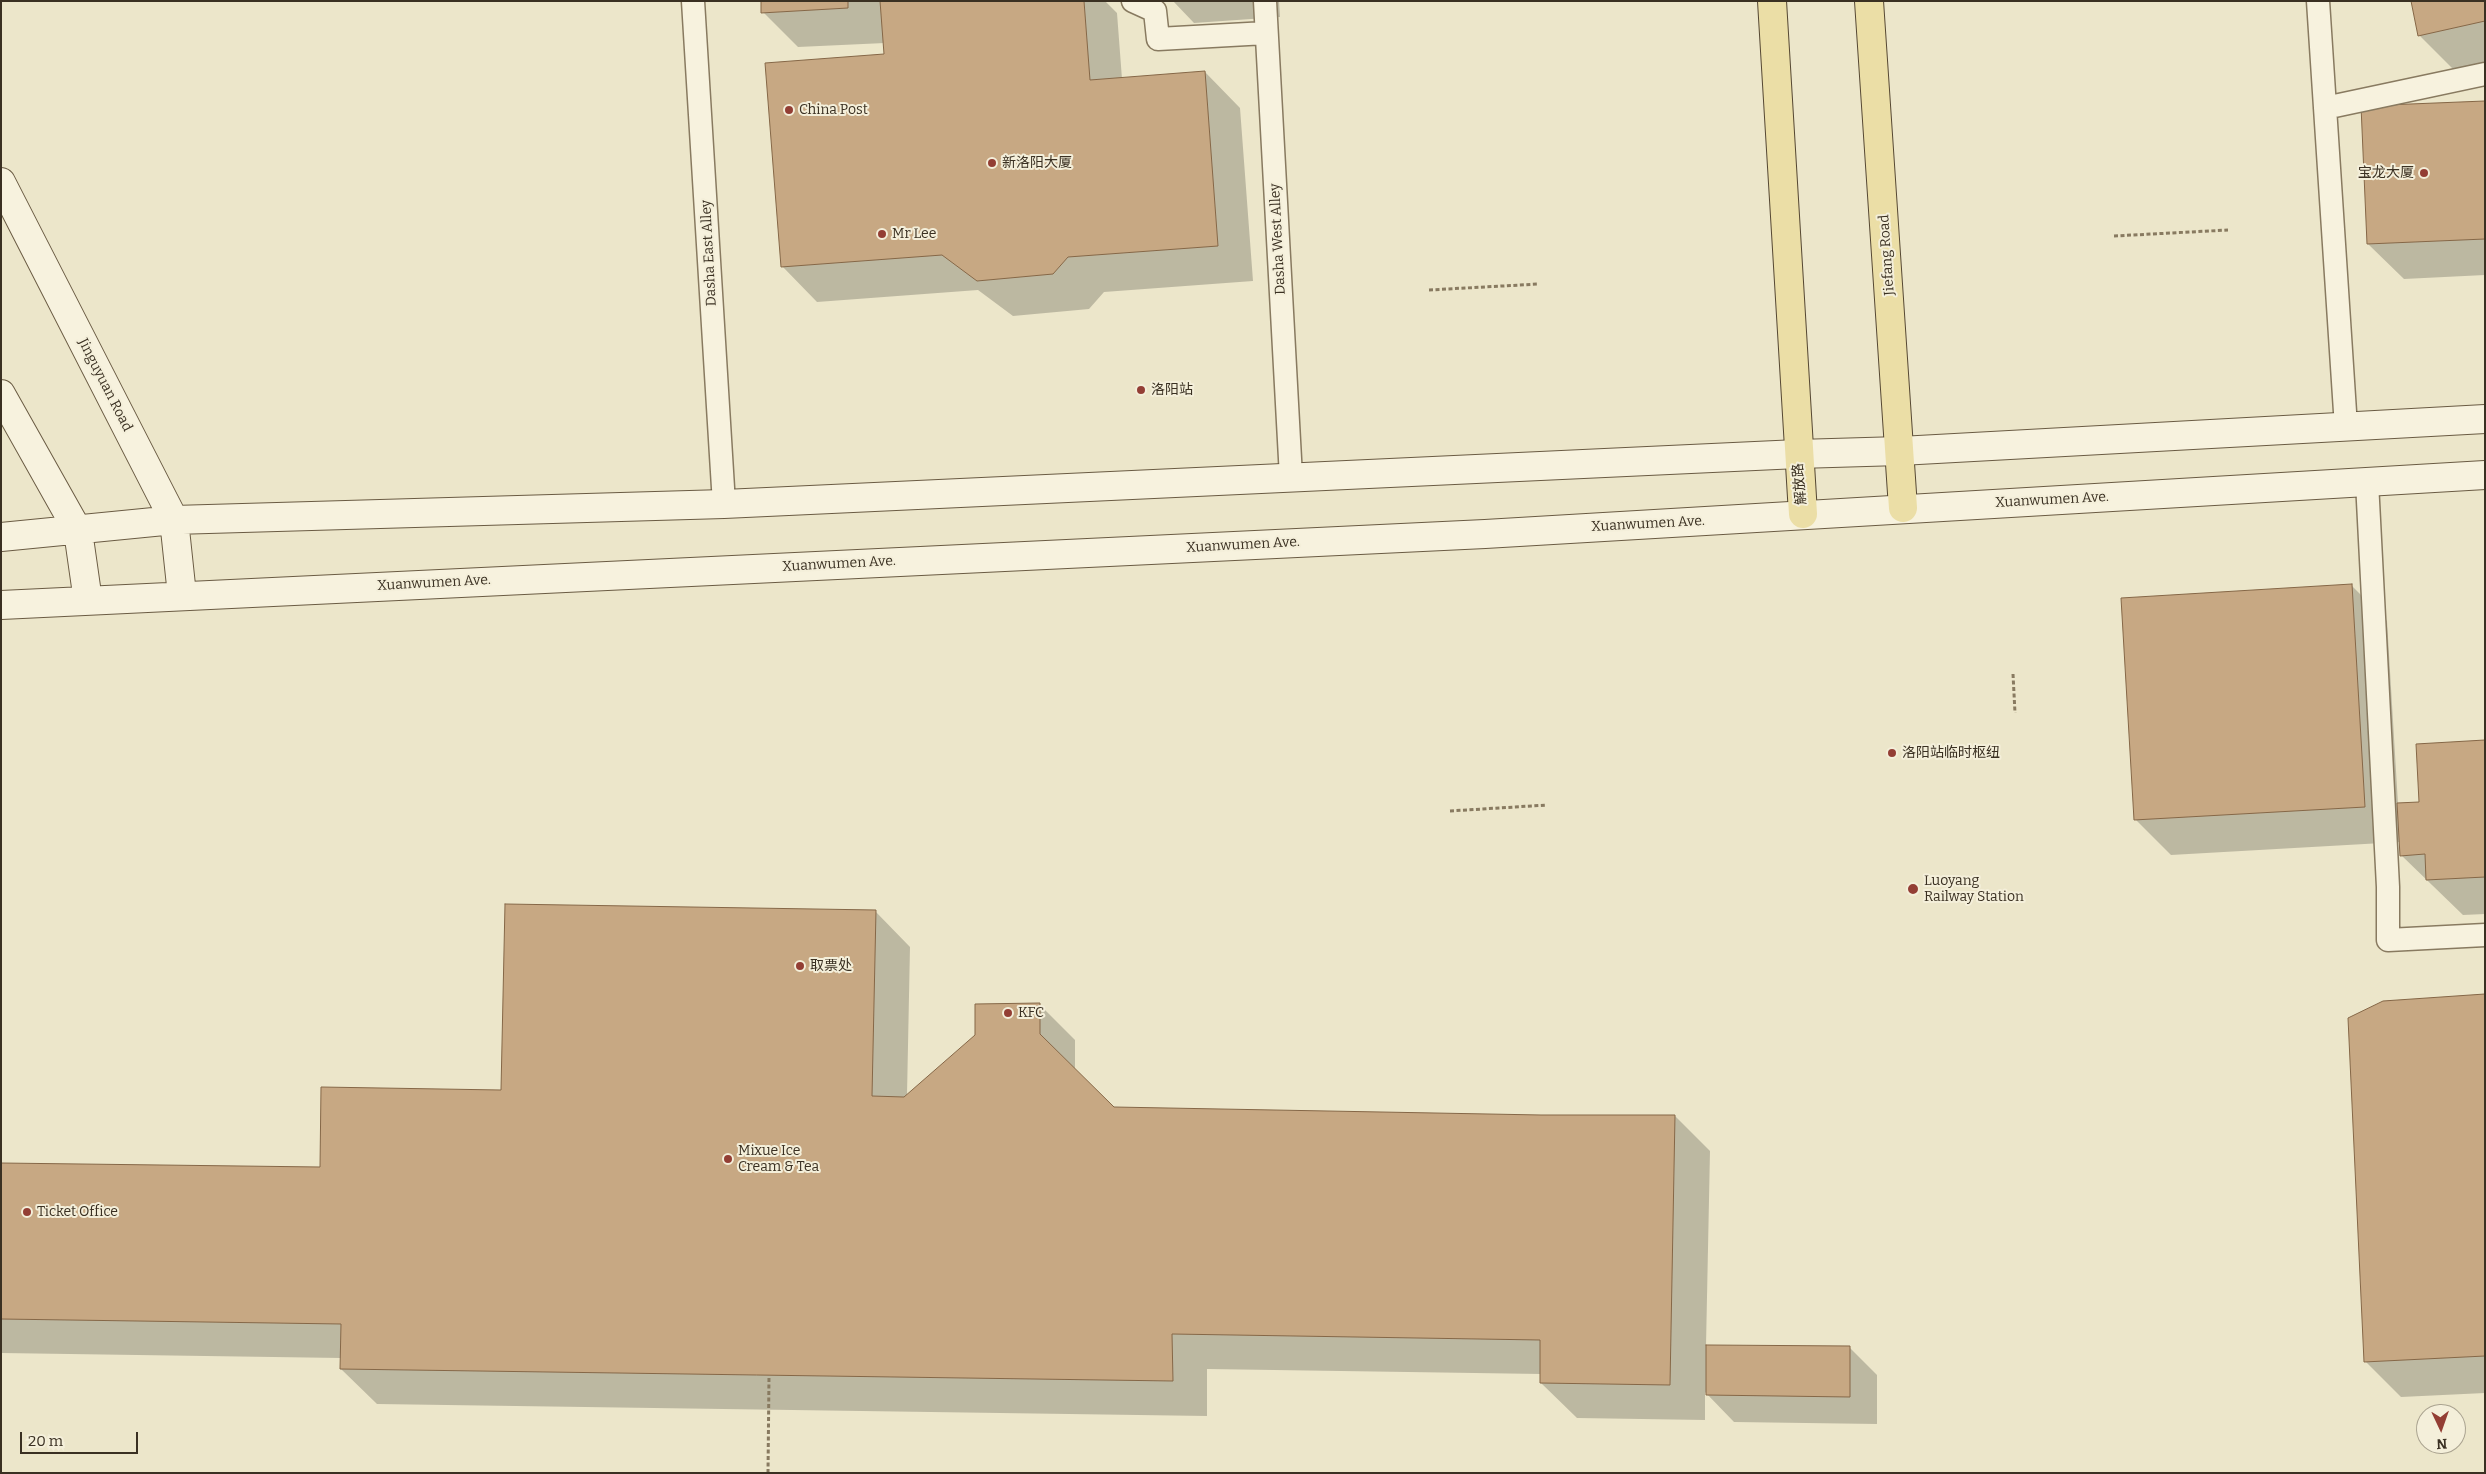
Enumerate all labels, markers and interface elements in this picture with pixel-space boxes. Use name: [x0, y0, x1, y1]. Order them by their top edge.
place label: China Post: [799, 102, 868, 118]
marker: China Post: [783, 104, 795, 116]
place label: 新洛阳大厦: [1002, 155, 1072, 171]
marker: 新洛阳大厦: [986, 157, 998, 169]
place label: 宝龙大厦: [2358, 165, 2414, 181]
marker: 宝龙大厦: [2418, 167, 2430, 179]
street label: Dasha West Alley: [1267, 183, 1289, 295]
street label: Dasha East Alley: [698, 199, 720, 307]
street label: Jiefang Road: [1876, 214, 1898, 296]
place label: Mr Lee: [892, 226, 936, 242]
marker: Mr Lee: [876, 228, 888, 240]
street label: Jinguyuan Road: [74, 336, 136, 434]
place label: 洛阳站: [1151, 382, 1193, 398]
marker: 洛阳站: [1135, 384, 1147, 396]
street label: 解放路: [1790, 462, 1810, 506]
street label: Xuanwumen Ave.: [1995, 489, 2109, 511]
street label: Xuanwumen Ave.: [1591, 513, 1705, 535]
street label: Xuanwumen Ave.: [1186, 534, 1300, 556]
street label: Xuanwumen Ave.: [782, 553, 896, 575]
street label: Xuanwumen Ave.: [377, 572, 491, 594]
place label: 洛阳站临时枢纽: [1902, 745, 2000, 761]
marker: 洛阳站临时枢纽: [1886, 747, 1898, 759]
place label: Luoyang Railway Station: [1924, 873, 2024, 906]
marker: Luoyang Railway Station: [1906, 882, 1920, 896]
place label: 取票处: [810, 958, 852, 974]
marker: 取票处: [794, 960, 806, 972]
place label: KFC: [1018, 1005, 1044, 1021]
marker: KFC: [1002, 1007, 1014, 1019]
place label: Mixue Ice Cream & Tea: [738, 1143, 819, 1176]
marker: Mixue Ice Cream & Tea: [722, 1153, 734, 1165]
place label: Ticket Office: [37, 1204, 118, 1220]
marker: Ticket Office: [21, 1206, 33, 1218]
north arrow: [2416, 1404, 2466, 1454]
scale bar: [22, 1422, 140, 1454]
text: 20 m: [28, 1432, 63, 1450]
text: N: [2436, 1435, 2448, 1452]

